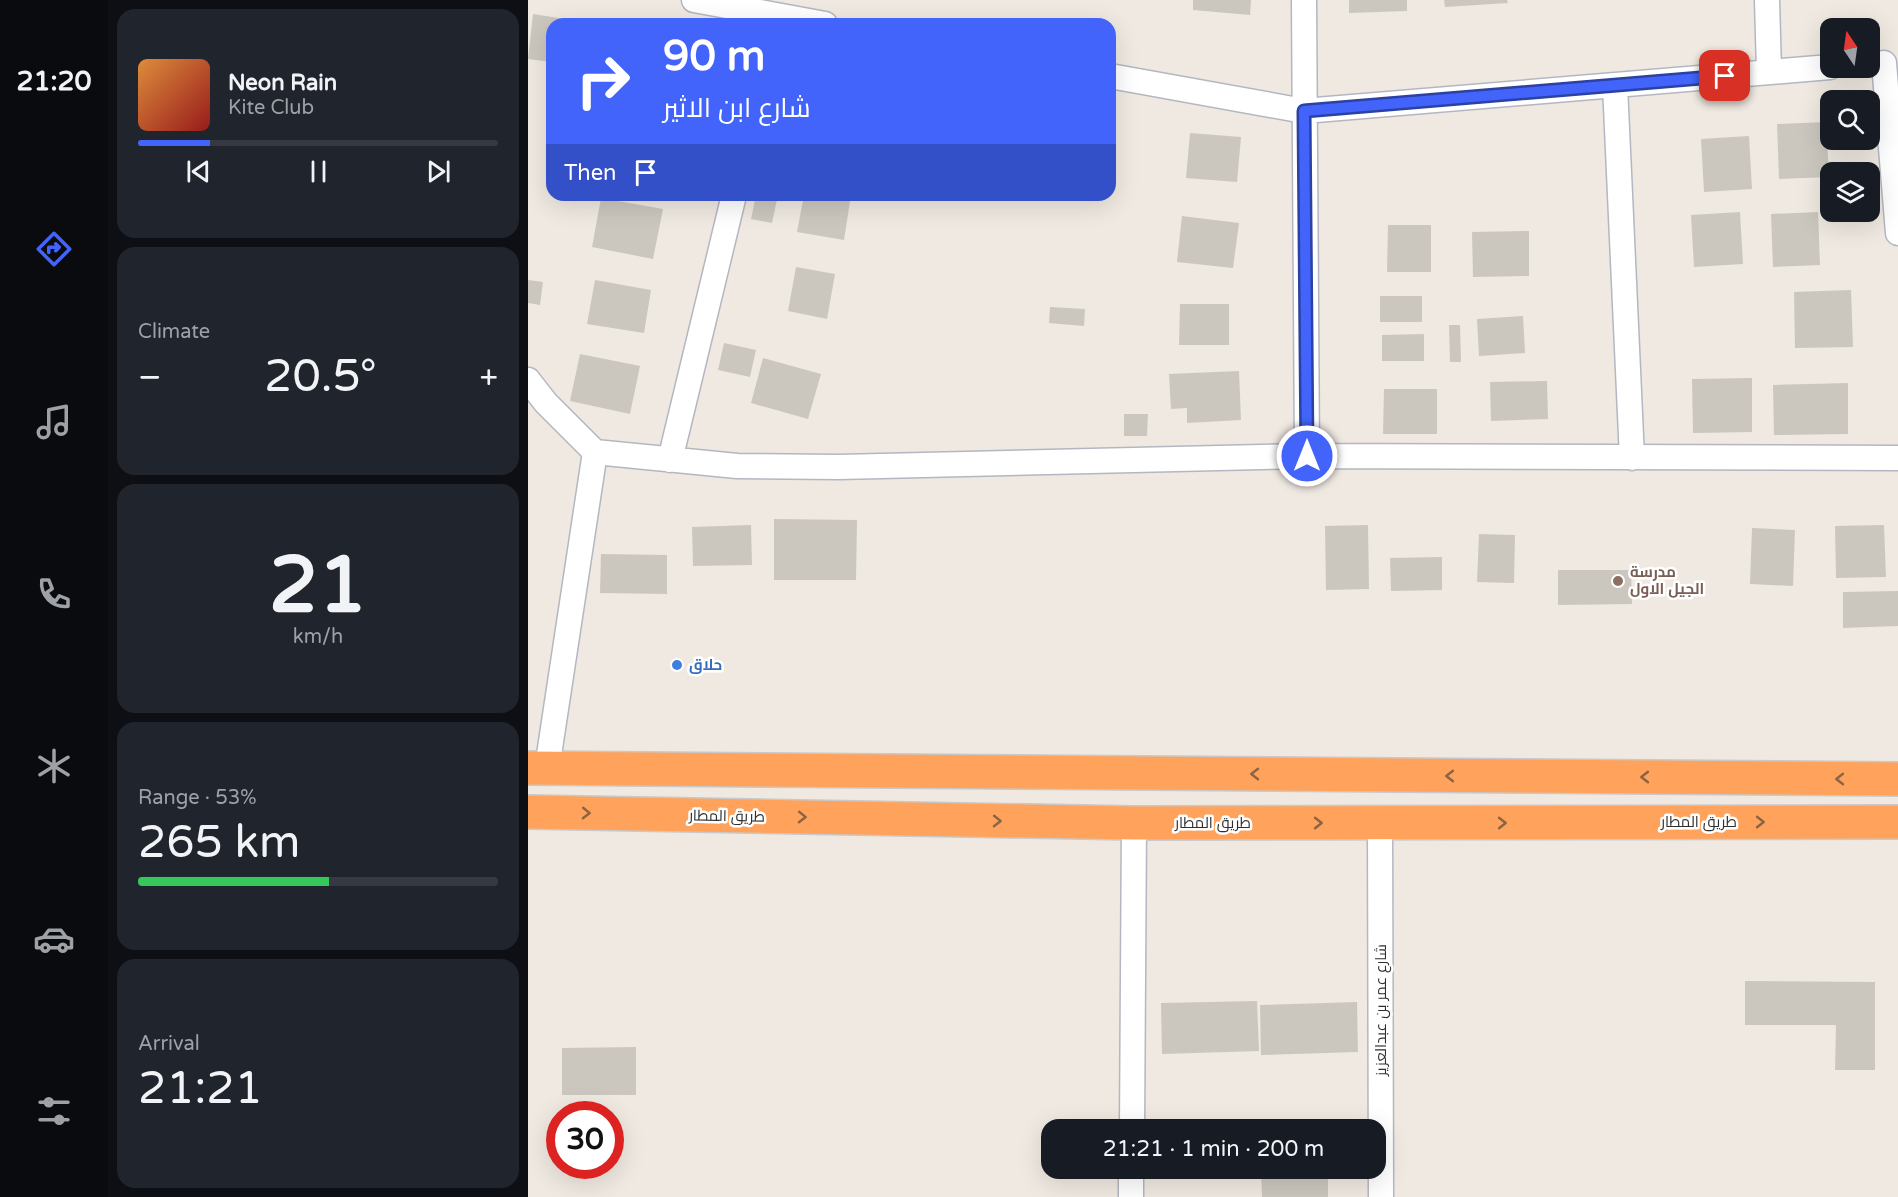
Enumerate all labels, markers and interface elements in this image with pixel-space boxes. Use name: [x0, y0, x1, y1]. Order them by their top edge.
north arrow: [1820, 18, 1880, 78]
map controls: [1820, 18, 1880, 222]
text: 90 m: [663, 31, 765, 82]
icon: right: [564, 42, 642, 120]
pin: [1699, 50, 1750, 101]
icon: arrive: [1708, 59, 1741, 92]
text: 21:20: [17, 65, 91, 98]
text: Neon Rain: [228, 70, 337, 96]
button: search: [1820, 90, 1880, 150]
text: شارع ابن الاثير: [663, 92, 811, 125]
text: Kite Club: [228, 96, 314, 120]
icon: previous: [182, 155, 215, 188]
icon: pause: [302, 155, 335, 188]
icon: next: [422, 155, 455, 188]
icon: arrive: [629, 156, 662, 189]
text: Then: [564, 160, 617, 186]
button: layers: [1820, 162, 1880, 222]
icon: directions: [33, 228, 75, 270]
text: Climate: [138, 320, 210, 344]
text: 20.5°: [264, 350, 377, 404]
text: −: [138, 358, 162, 397]
text: +: [479, 358, 498, 397]
icon: music: [33, 401, 75, 443]
position arrow: [1275, 424, 1339, 488]
text: 21: [269, 539, 367, 633]
place label: مدرسة الجيل الاول: [1630, 563, 1704, 598]
icon: phone: [33, 573, 75, 615]
marker: مدرسة الجيل الاول: [1611, 574, 1625, 588]
text: km/h: [293, 625, 343, 649]
place label: حلاق: [689, 656, 722, 674]
marker: حلاق: [670, 658, 684, 672]
icon: climate: [33, 745, 75, 787]
one-way arrow: [1250, 768, 1259, 780]
one-way arrow: [1445, 769, 1454, 782]
one-way arrow: [1640, 771, 1649, 783]
one-way arrow: [1835, 772, 1844, 785]
text: Range · 53%: [138, 786, 257, 810]
street label: طريق المطار: [688, 806, 765, 827]
one-way arrow: [582, 807, 591, 820]
one-way arrow: [798, 811, 807, 823]
street label: طريق المطار: [1660, 813, 1737, 832]
one-way arrow: [993, 814, 1002, 827]
street label: طريق المطار: [1174, 814, 1251, 833]
text: 265 km: [138, 816, 300, 870]
one-way arrow: [1755, 816, 1764, 828]
one-way arrow: [1314, 817, 1323, 829]
one-way arrow: [1497, 817, 1506, 829]
icon: car: [33, 918, 75, 960]
street label: شارع عمر بن عبدالعزيز: [1372, 944, 1392, 1077]
text: Arrival: [138, 1032, 200, 1056]
text: 21:21: [138, 1062, 263, 1116]
icon: filters: [33, 1090, 75, 1132]
speed limit sign: 30: [546, 1101, 624, 1179]
text: 21:21 · 1 min · 200 m: [1103, 1136, 1324, 1162]

